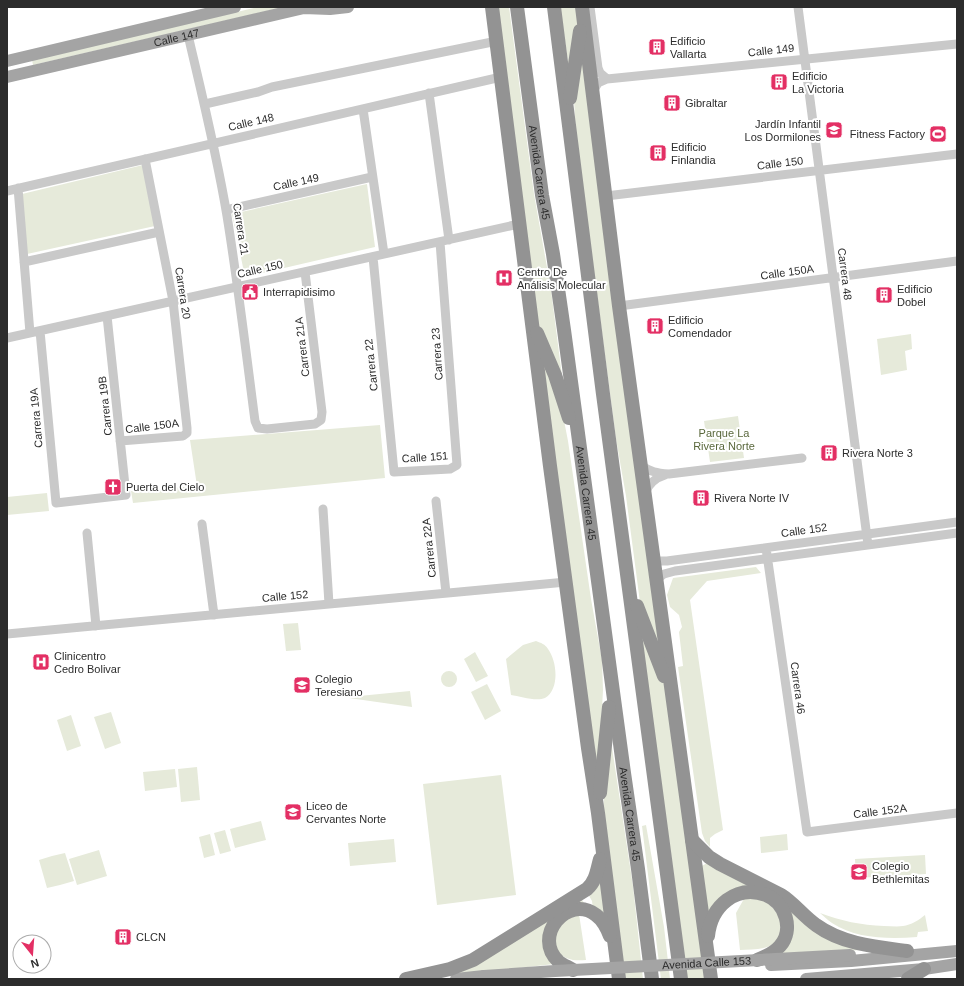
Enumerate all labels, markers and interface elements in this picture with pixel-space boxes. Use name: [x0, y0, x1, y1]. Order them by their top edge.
street label: Calle 147: [152, 27, 201, 49]
place label: Edificio Vallarta: [670, 35, 707, 60]
building icon: Edificio Vallarta: [647, 37, 667, 57]
street label: Calle 149: [747, 42, 795, 58]
place label: Edificio La Victoria: [792, 70, 845, 95]
building icon: Edificio La Victoria: [769, 72, 789, 92]
building icon: Gibraltar: [662, 93, 682, 113]
place label: Gibraltar: [685, 97, 728, 109]
street label: Calle 148: [227, 111, 275, 133]
place label: Jardín Infantil Los Dormilones: [745, 118, 821, 143]
school or university icon: Jardín Infantil Los Dormilones: [824, 120, 844, 140]
sports icon: Fitness Factory: [928, 124, 948, 144]
street label: Avenida Carrera 45: [527, 125, 552, 221]
place label: Fitness Factory: [850, 128, 925, 140]
place label: Edificio Finlandia: [671, 141, 717, 166]
building icon: Edificio Finlandia: [648, 143, 668, 163]
street label: Calle 150: [756, 154, 804, 172]
street label: Calle 149: [272, 171, 320, 193]
street label: Carrera 21: [231, 202, 251, 256]
street label: Carrera 48: [836, 247, 854, 301]
street label: Calle 150: [236, 258, 284, 280]
street label: Calle 150A: [760, 262, 815, 282]
street label: Carrera 20: [173, 266, 193, 320]
place label: Centro De Análisis Molecular: [517, 266, 606, 291]
hospital icon: Centro De Análisis Molecular: [494, 268, 514, 288]
public building icon: Interrapidisimo: [240, 282, 260, 302]
place label: Edificio Dobel: [897, 283, 932, 308]
building icon: Edificio Dobel: [874, 285, 894, 305]
place label: Interrapidisimo: [263, 286, 335, 298]
place label: Edificio Comendador: [668, 314, 732, 339]
street label: Carrera 21A: [292, 316, 312, 377]
building icon: Edificio Comendador: [645, 316, 665, 336]
street label: Carrera 23: [429, 327, 445, 381]
street label: Carrera 22: [362, 338, 380, 392]
street label: Carrera 19B: [96, 376, 114, 436]
street label: Carrera 19A: [27, 387, 45, 448]
street label: Calle 150A: [125, 417, 180, 435]
park label: Parque La Rivera Norte: [693, 427, 755, 452]
building icon: Rivera Norte 3: [819, 443, 839, 463]
street label: Avenida Carrera 45: [574, 445, 598, 541]
place label: Rivera Norte 3: [842, 447, 913, 459]
street label: Calle 151: [401, 449, 449, 465]
church icon: Puerta del Cielo: [103, 477, 123, 497]
place label: Puerta del Cielo: [126, 481, 204, 493]
building icon: Rivera Norte IV: [691, 488, 711, 508]
place label: Rivera Norte IV: [714, 492, 790, 504]
street label: Carrera 22A: [420, 517, 438, 578]
street label: Calle 152: [780, 521, 828, 539]
street label: Calle 152: [261, 588, 309, 604]
place label: Clinicentro Cedro Bolivar: [54, 650, 121, 675]
hospital icon: Clinicentro Cedro Bolivar: [31, 652, 51, 672]
street label: Carrera 46: [788, 661, 808, 715]
place label: Colegio Teresiano: [315, 673, 363, 698]
school or university icon: Colegio Teresiano: [292, 675, 312, 695]
street label: Avenida Carrera 45: [617, 766, 643, 862]
place label: Liceo de Cervantes Norte: [306, 800, 386, 825]
school or university icon: Liceo de Cervantes Norte: [283, 802, 303, 822]
street label: Calle 152A: [853, 802, 908, 820]
place label: Colegio Bethlemitas: [872, 860, 930, 885]
school or university icon: Colegio Bethlemitas: [849, 862, 869, 882]
building icon: CLCN: [113, 927, 133, 947]
place label: CLCN: [136, 931, 166, 943]
north arrow: [12, 934, 52, 974]
street label: Avenida Calle 153: [662, 954, 751, 971]
text: N: [29, 957, 40, 970]

